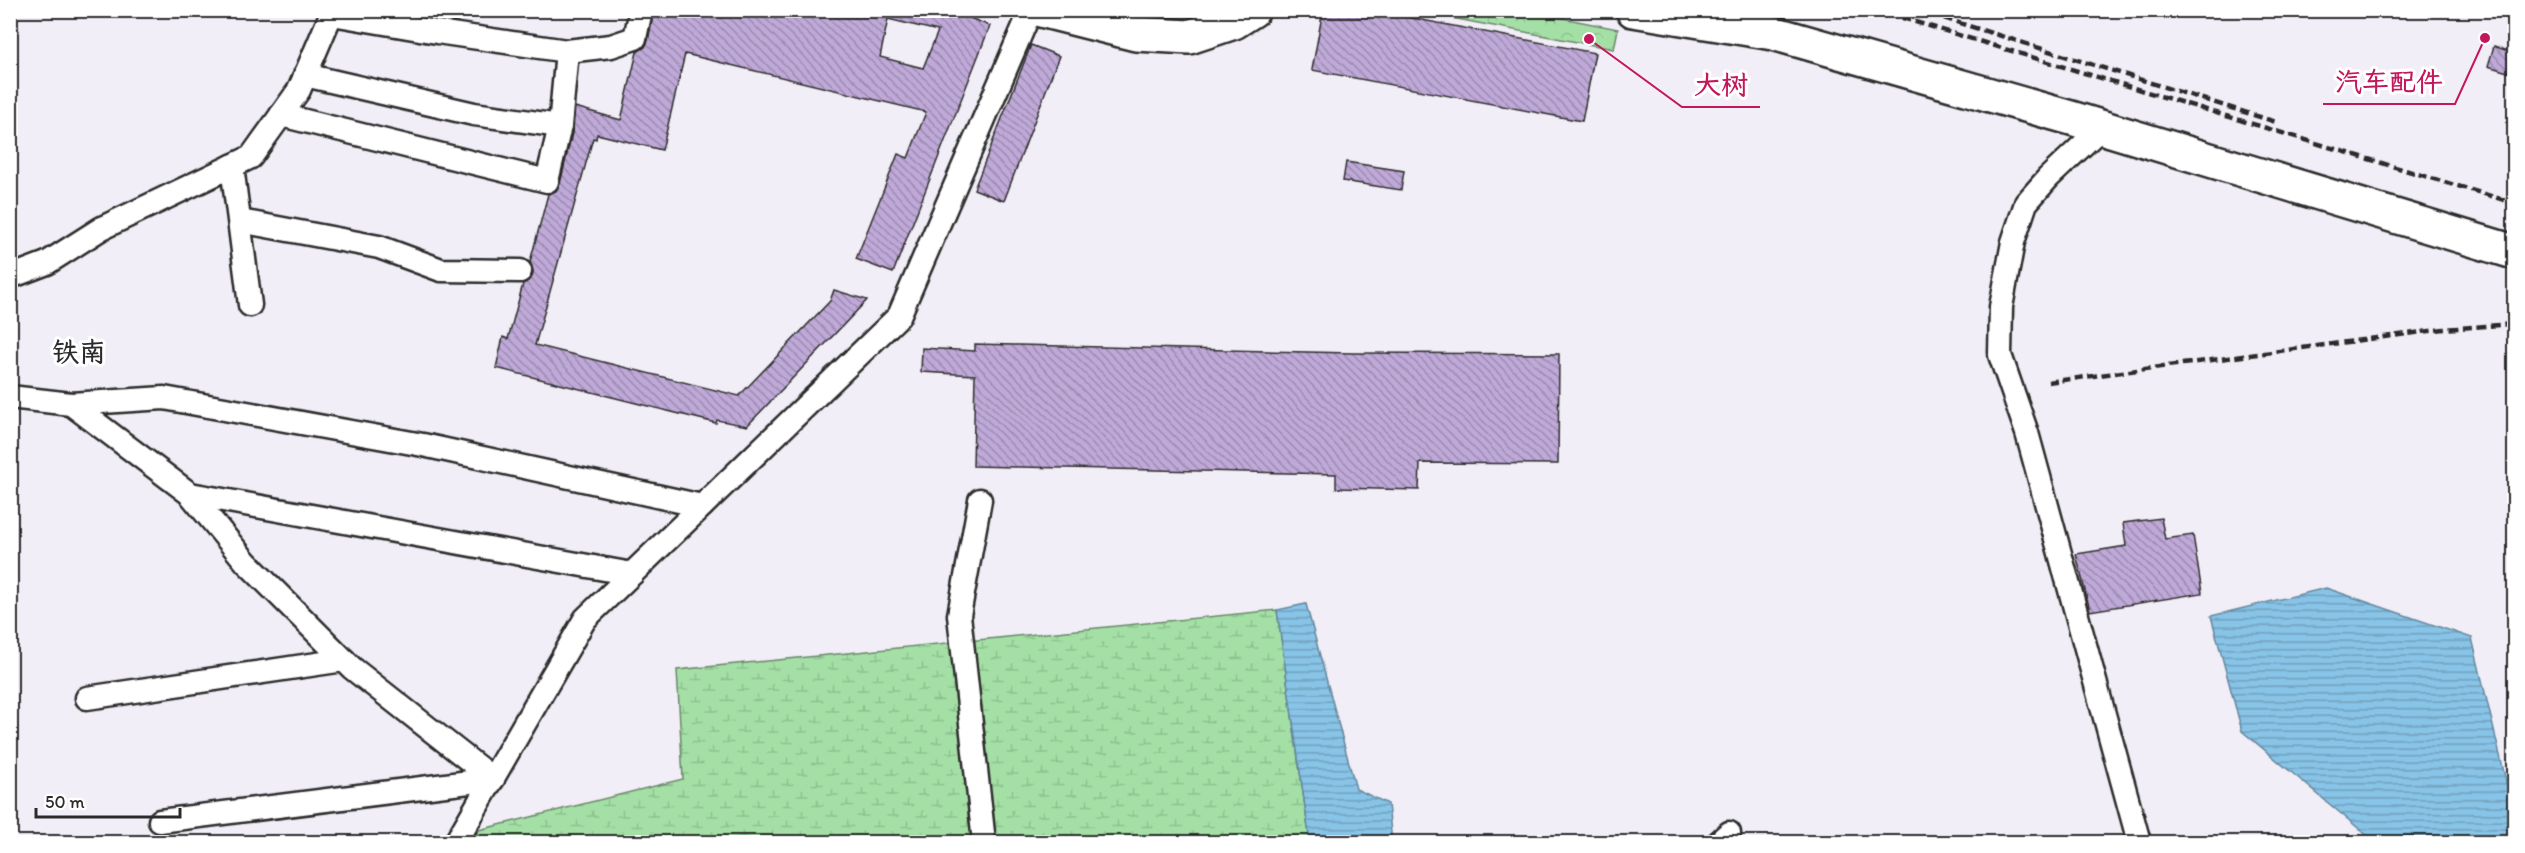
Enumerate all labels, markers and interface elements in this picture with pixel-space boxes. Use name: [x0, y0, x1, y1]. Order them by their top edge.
callout: 汽车配件: [2323, 59, 2455, 104]
callout: 大树: [1682, 62, 1760, 107]
text: 汽车配件: [2335, 65, 2443, 98]
text: 大树: [1694, 68, 1748, 101]
district label: 铁南: [52, 335, 106, 368]
scale bar: [36, 781, 180, 819]
text: 50 m: [45, 791, 85, 813]

